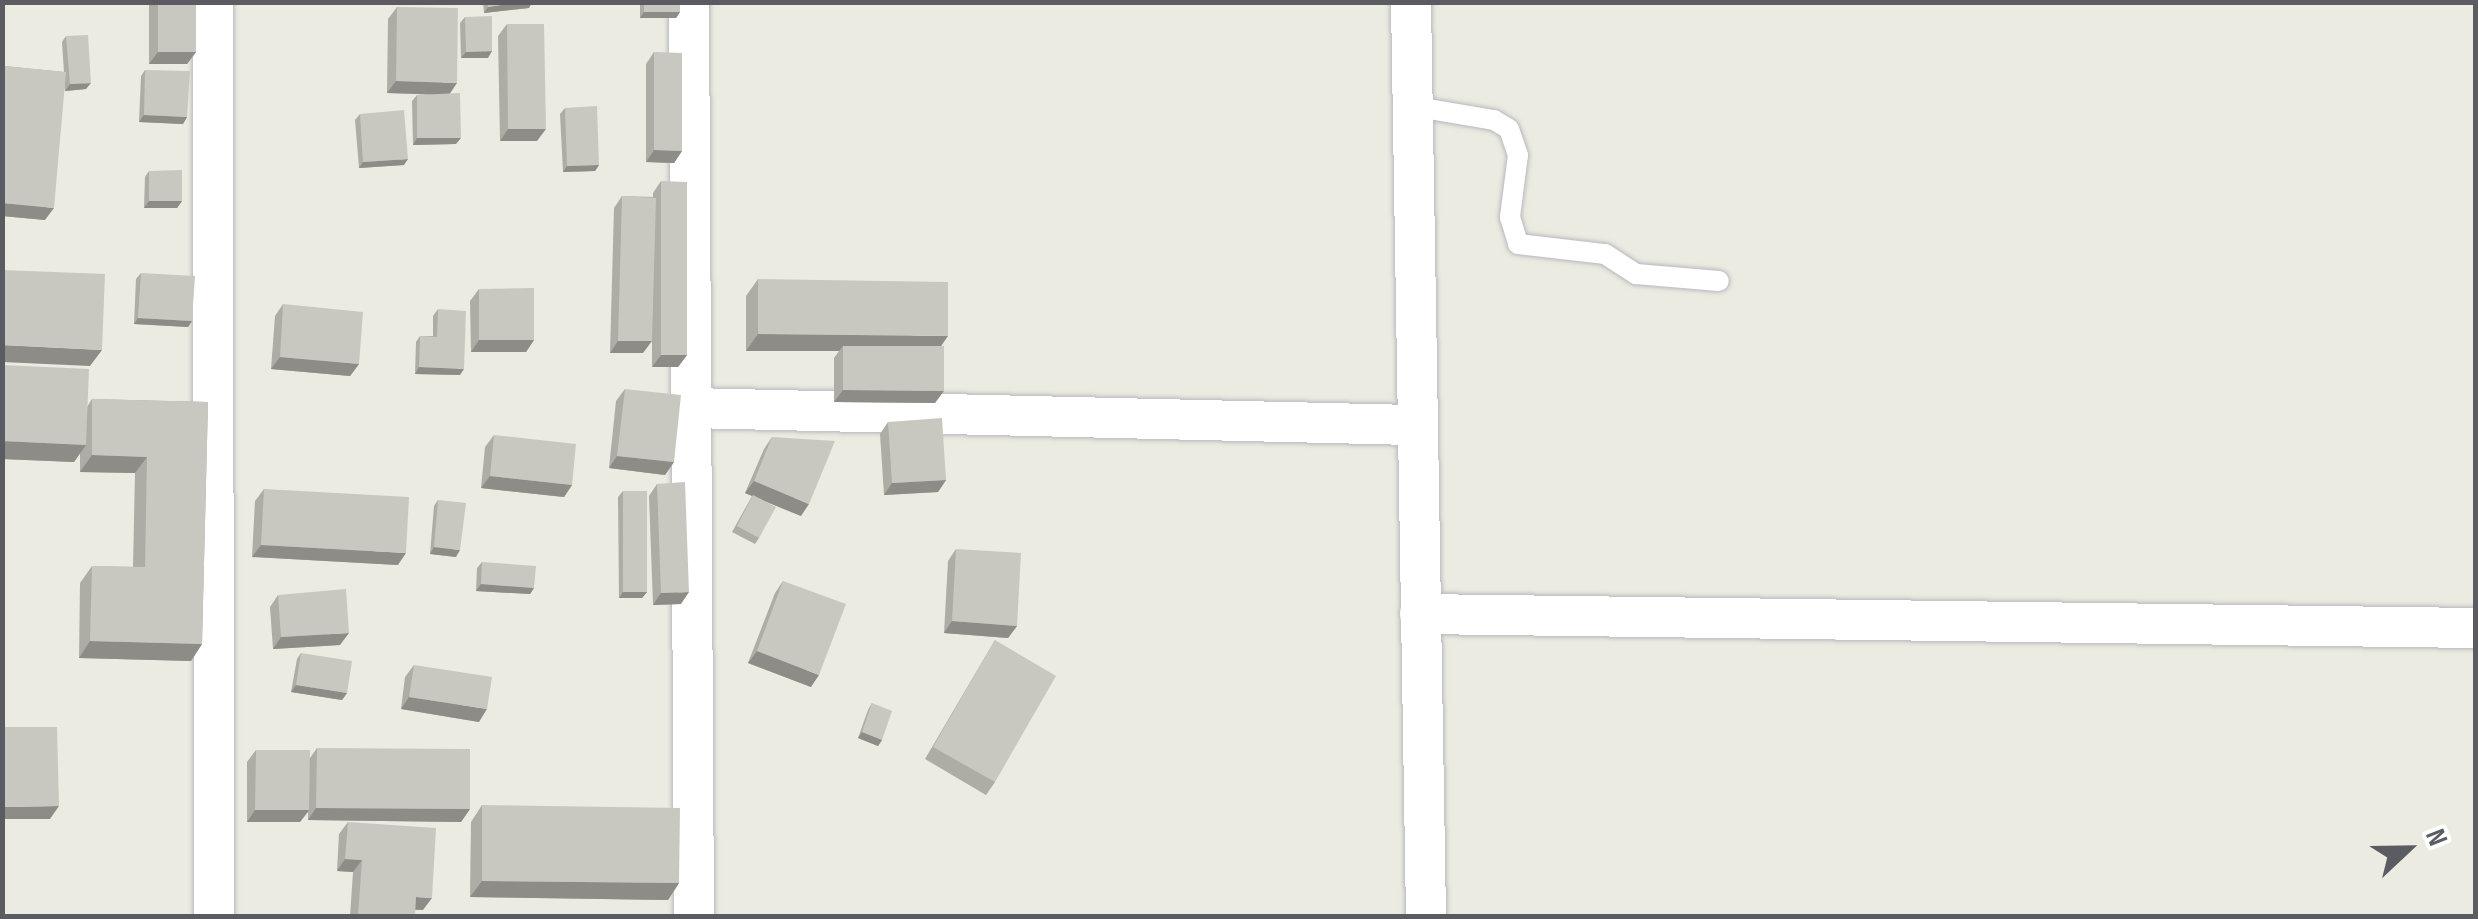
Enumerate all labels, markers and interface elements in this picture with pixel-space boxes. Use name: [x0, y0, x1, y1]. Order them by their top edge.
north arrow: [2358, 799, 2458, 899]
text: N: [2418, 824, 2454, 851]

